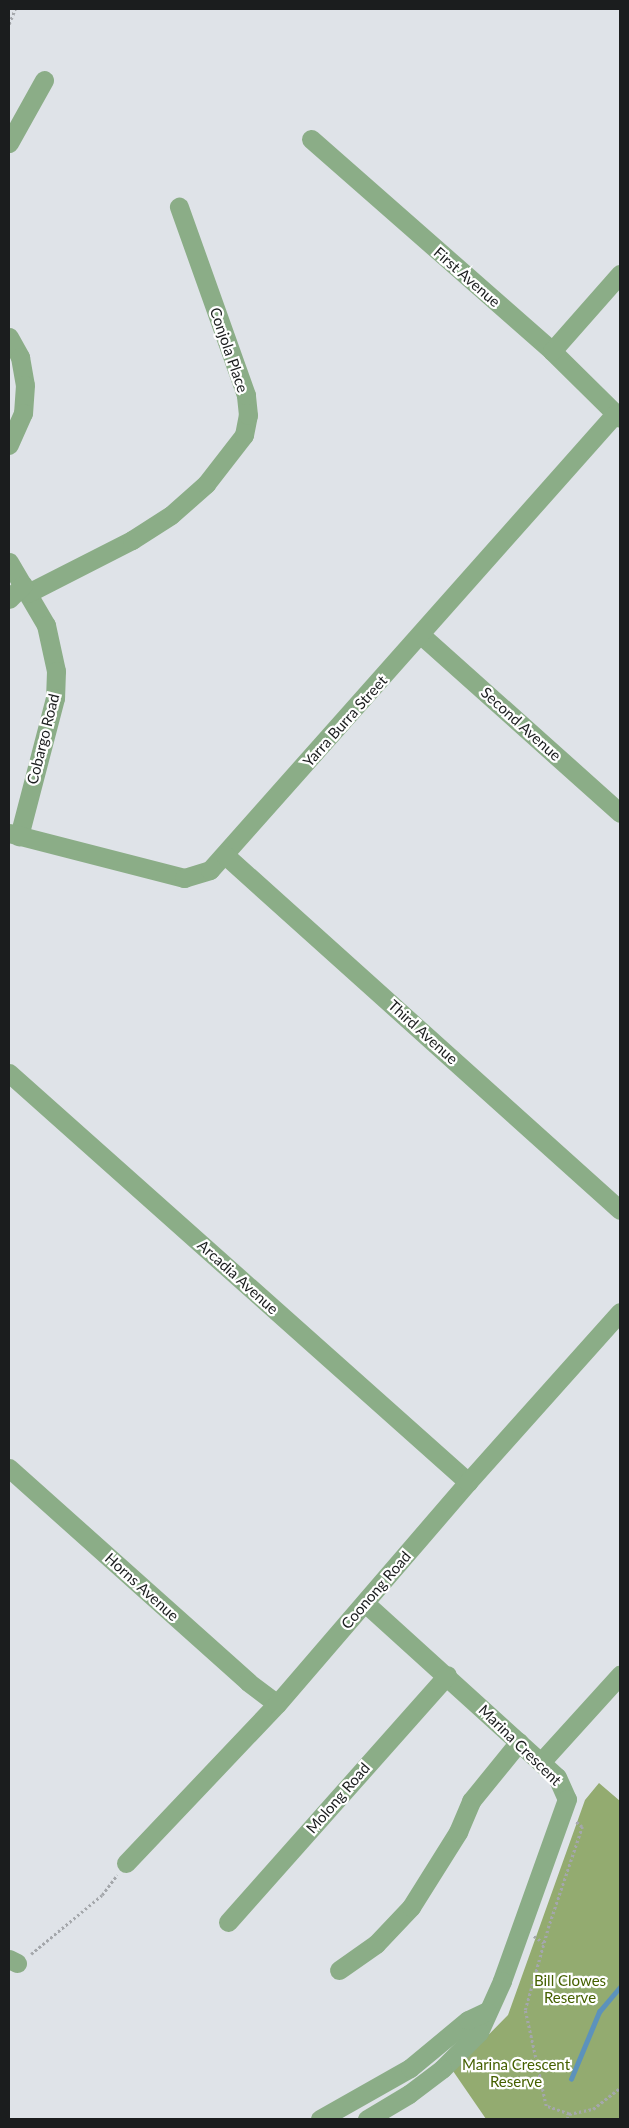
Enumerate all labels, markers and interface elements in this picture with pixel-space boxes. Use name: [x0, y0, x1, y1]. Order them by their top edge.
street label: First Avenue: [430, 243, 504, 311]
street label: Conjola Place: [206, 305, 252, 395]
street label: Yarra Burra Street: [299, 672, 391, 770]
street label: Second Avenue: [477, 683, 565, 765]
street label: Cobargo Road: [23, 692, 63, 786]
street label: Third Avenue: [384, 996, 462, 1068]
street label: Arcadia Avenue: [194, 1236, 282, 1318]
street label: Coonong Road: [337, 1547, 415, 1633]
street label: Horns Avenue: [101, 1549, 183, 1625]
street label: Marina Crescent: [475, 1701, 565, 1789]
street label: Molong Road: [302, 1759, 374, 1837]
park label: Bill Clowes Reserve: [534, 1971, 606, 2006]
park label: Marina Crescent Reserve: [462, 2055, 570, 2090]

